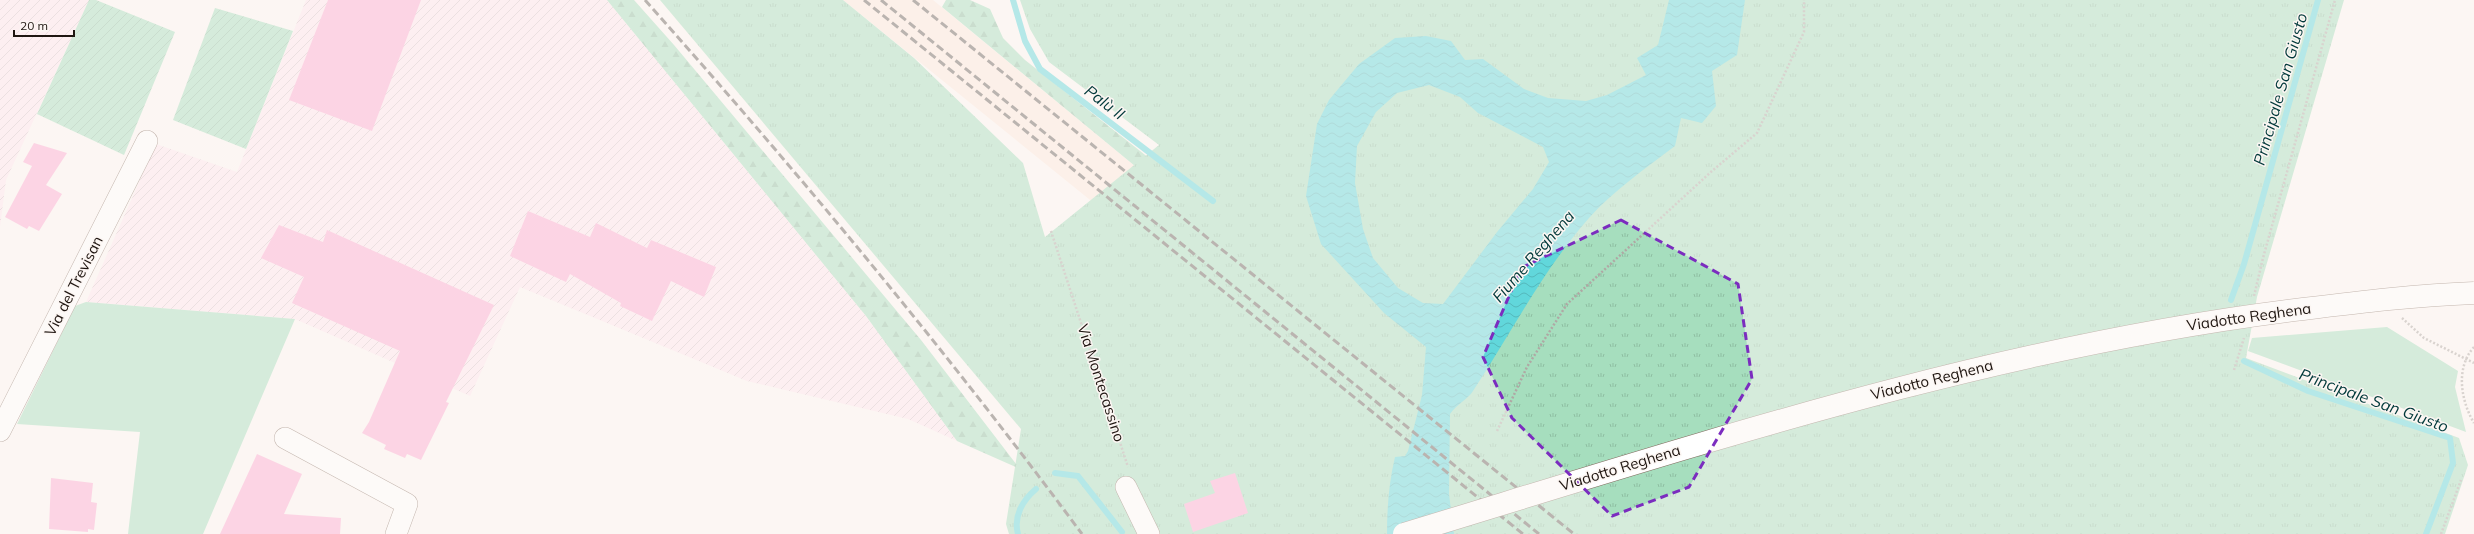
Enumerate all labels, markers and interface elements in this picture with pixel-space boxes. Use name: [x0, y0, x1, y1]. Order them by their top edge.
water label: Principale San Giusto: [2249, 11, 2311, 167]
scale bar: [14, 12, 74, 38]
text: 20 m: [20, 18, 48, 33]
water label: Palù II: [1081, 80, 1129, 124]
water label: Fiume Reghena: [1488, 206, 1579, 306]
street label: Via del Trevisan: [40, 233, 107, 339]
street label: Viadotto Reghena: [2186, 298, 2312, 335]
street label: Via Montecassino: [1073, 322, 1129, 444]
street label: Viadotto Reghena: [1869, 355, 1995, 404]
water label: Principale San Giusto: [2297, 364, 2451, 436]
street label: Viadotto Reghena: [1557, 440, 1683, 495]

